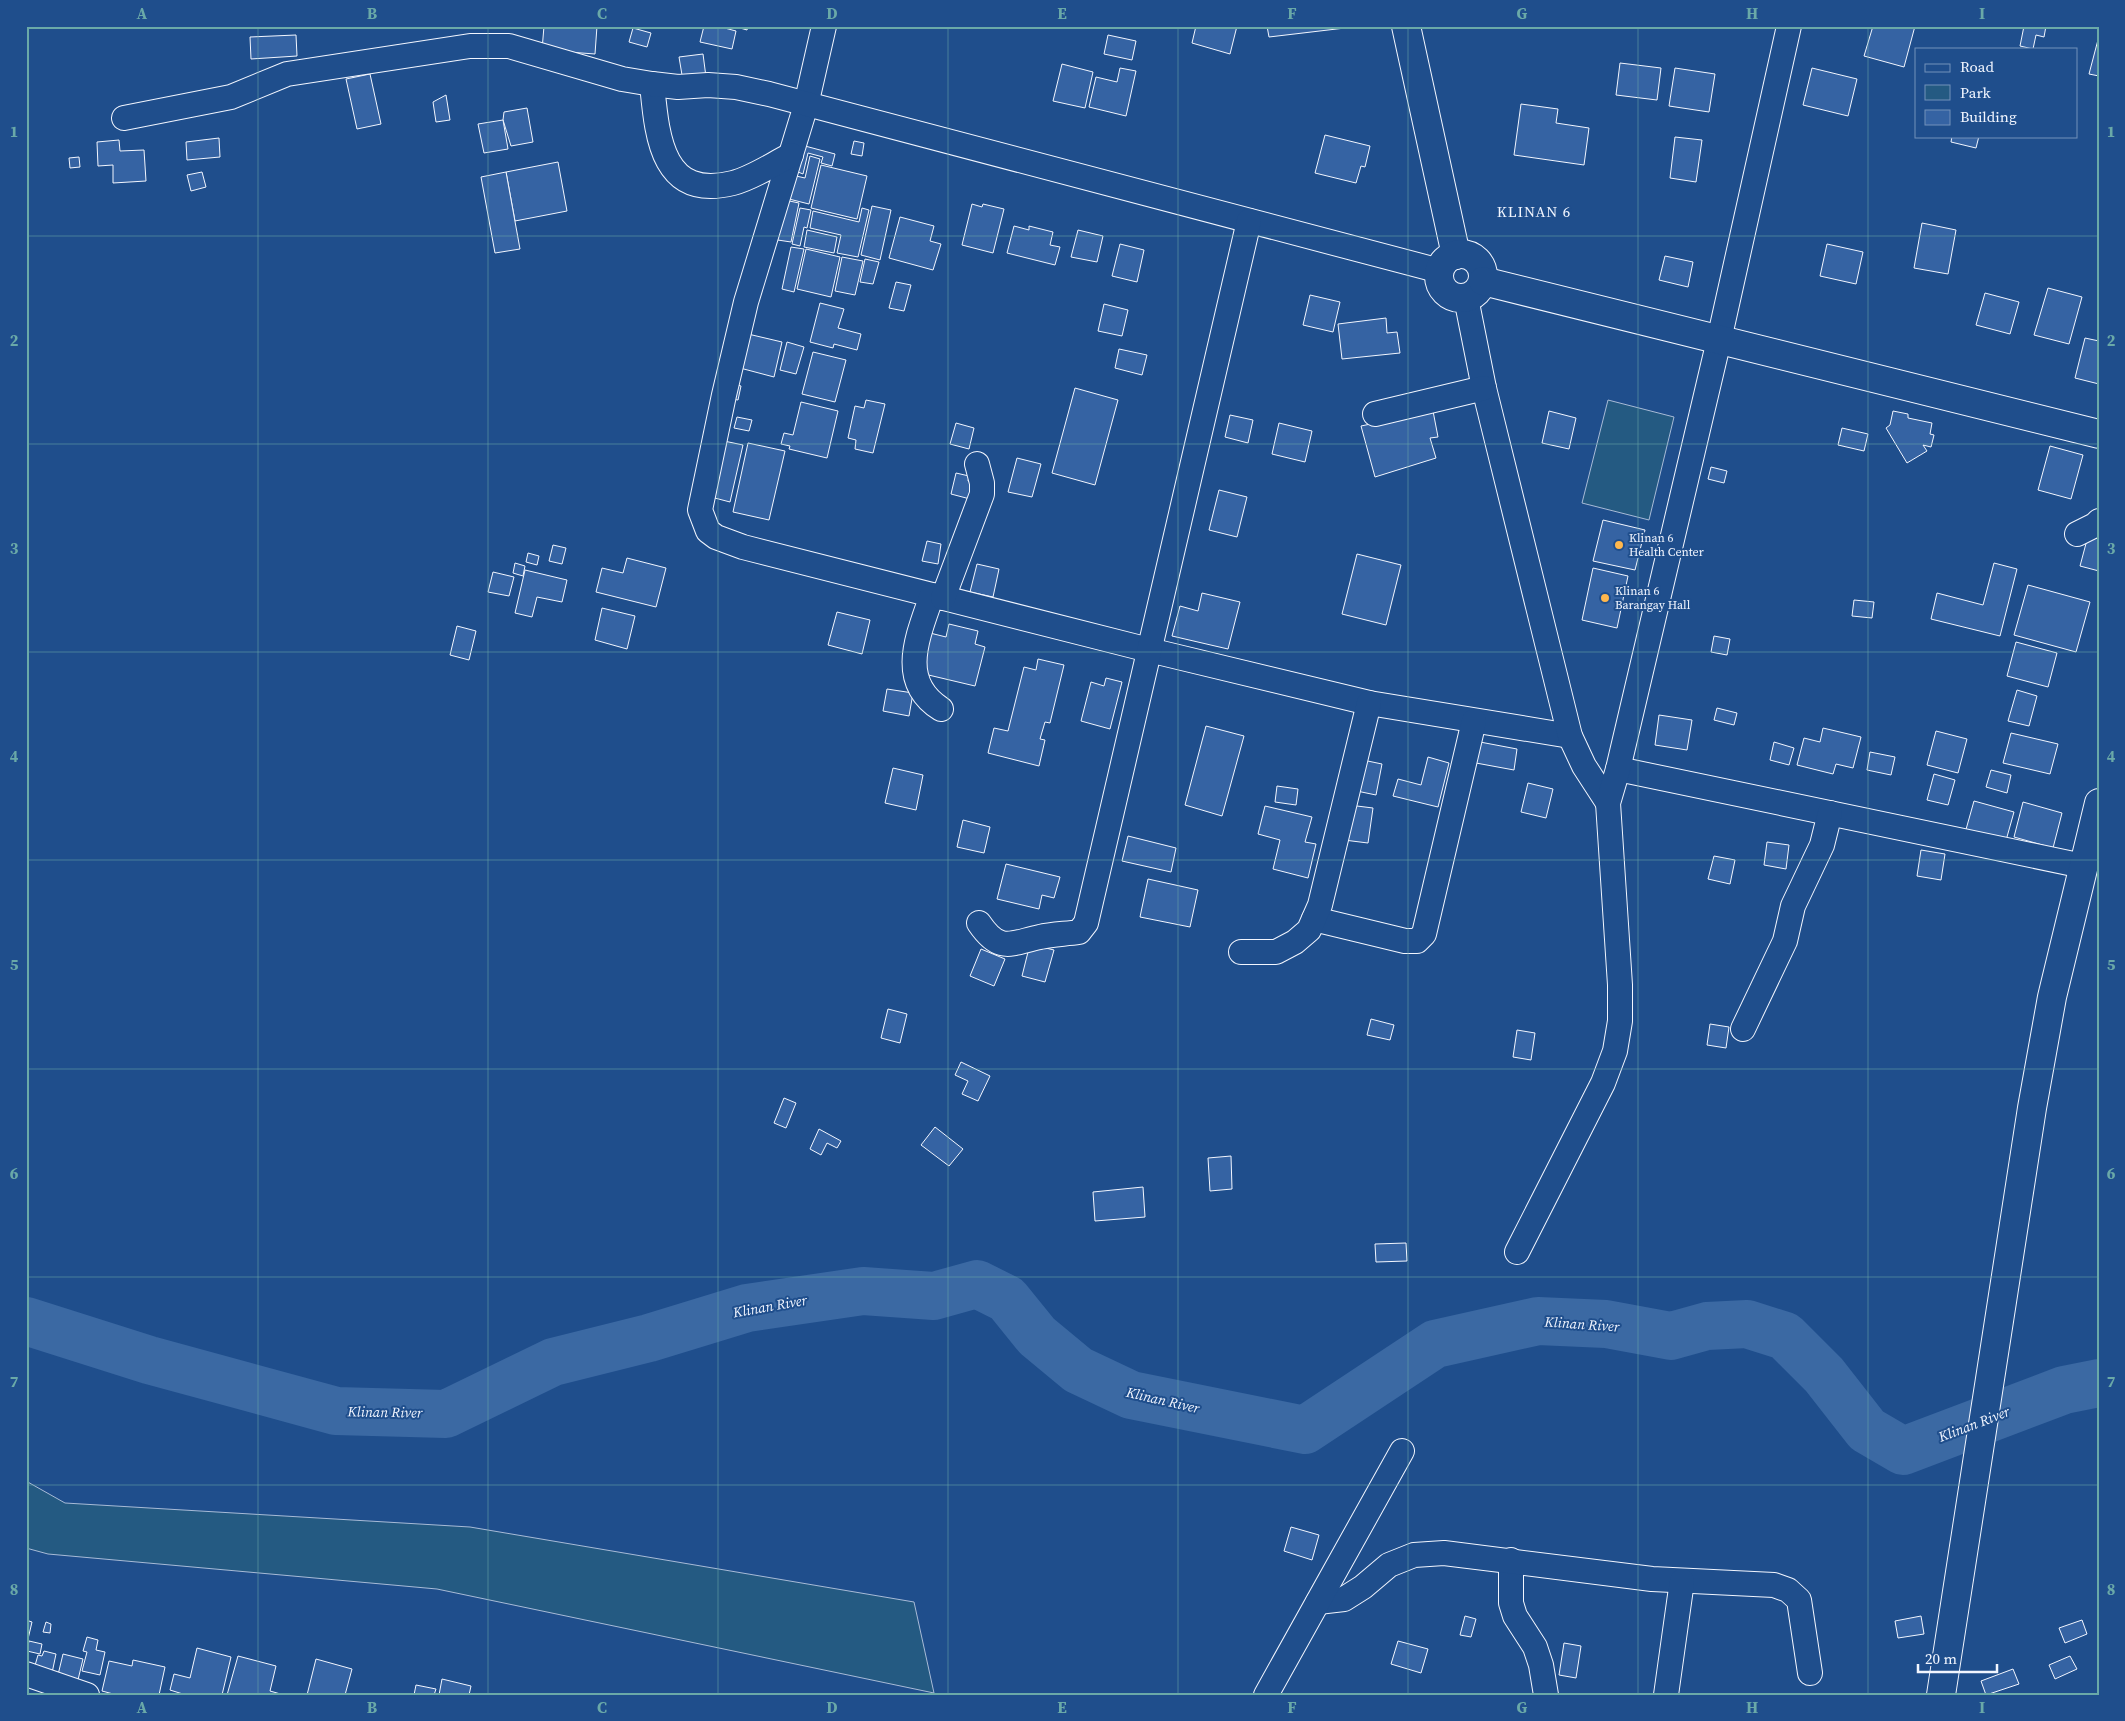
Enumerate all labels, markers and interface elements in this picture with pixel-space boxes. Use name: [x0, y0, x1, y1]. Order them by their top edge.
text: A: [137, 2, 148, 24]
text: B: [367, 2, 378, 24]
text: C: [597, 2, 607, 24]
text: D: [826, 2, 838, 24]
text: E: [1057, 2, 1067, 24]
text: F: [1287, 2, 1297, 24]
text: G: [1517, 2, 1528, 24]
text: H: [1746, 2, 1758, 24]
text: I: [1979, 2, 1985, 24]
legend: [1915, 48, 2078, 138]
text: Road: [1960, 56, 1994, 77]
text: Park: [1960, 82, 1992, 103]
text: Building: [1960, 106, 2017, 127]
text: 1: [10, 120, 18, 142]
text: 1: [2107, 120, 2115, 142]
district label: KLINAN 6: [1497, 201, 1571, 222]
text: 2: [10, 329, 19, 351]
text: 2: [2107, 329, 2116, 351]
place label: Klinan 6 Health Center: [1629, 530, 1704, 560]
text: 3: [10, 537, 19, 559]
text: 3: [2107, 537, 2116, 559]
marker: Klinan 6 Health Center: [1613, 539, 1625, 551]
place label: Klinan 6 Barangay Hall: [1615, 583, 1691, 613]
marker: Klinan 6 Barangay Hall: [1599, 592, 1611, 604]
text: 4: [10, 745, 19, 767]
text: 4: [2107, 745, 2116, 767]
text: 5: [10, 953, 19, 975]
text: 5: [2107, 953, 2116, 975]
text: 6: [10, 1162, 19, 1184]
text: 6: [2107, 1162, 2116, 1184]
water label: Klinan River: [730, 1290, 809, 1323]
water label: Klinan River: [1543, 1311, 1620, 1337]
text: 7: [10, 1370, 19, 1392]
text: 7: [2107, 1370, 2116, 1392]
water label: Klinan River: [1123, 1382, 1202, 1418]
water label: Klinan River: [346, 1401, 423, 1423]
water label: Klinan River: [1935, 1401, 2013, 1447]
text: 8: [10, 1578, 18, 1600]
text: 8: [2107, 1578, 2115, 1600]
scale bar: [1918, 1641, 1996, 1673]
text: 20 m: [1925, 1648, 1957, 1669]
text: A: [137, 1696, 148, 1718]
text: B: [367, 1696, 378, 1718]
text: C: [597, 1696, 607, 1718]
text: D: [826, 1696, 838, 1718]
text: E: [1057, 1696, 1067, 1718]
text: F: [1287, 1696, 1297, 1718]
text: G: [1517, 1696, 1528, 1718]
text: H: [1746, 1696, 1758, 1718]
text: I: [1979, 1696, 1985, 1718]

